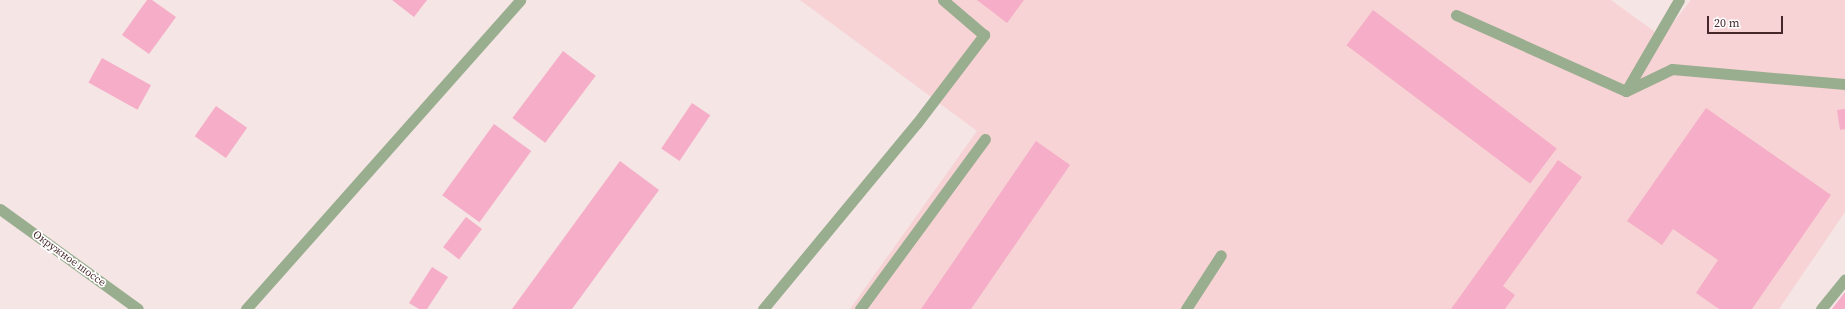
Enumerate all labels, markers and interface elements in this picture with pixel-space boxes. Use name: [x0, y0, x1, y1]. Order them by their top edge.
scale bar: [1709, 8, 1785, 34]
text: 20 m: [1714, 15, 1740, 31]
street label: Окружное шоссе: [30, 228, 108, 290]

